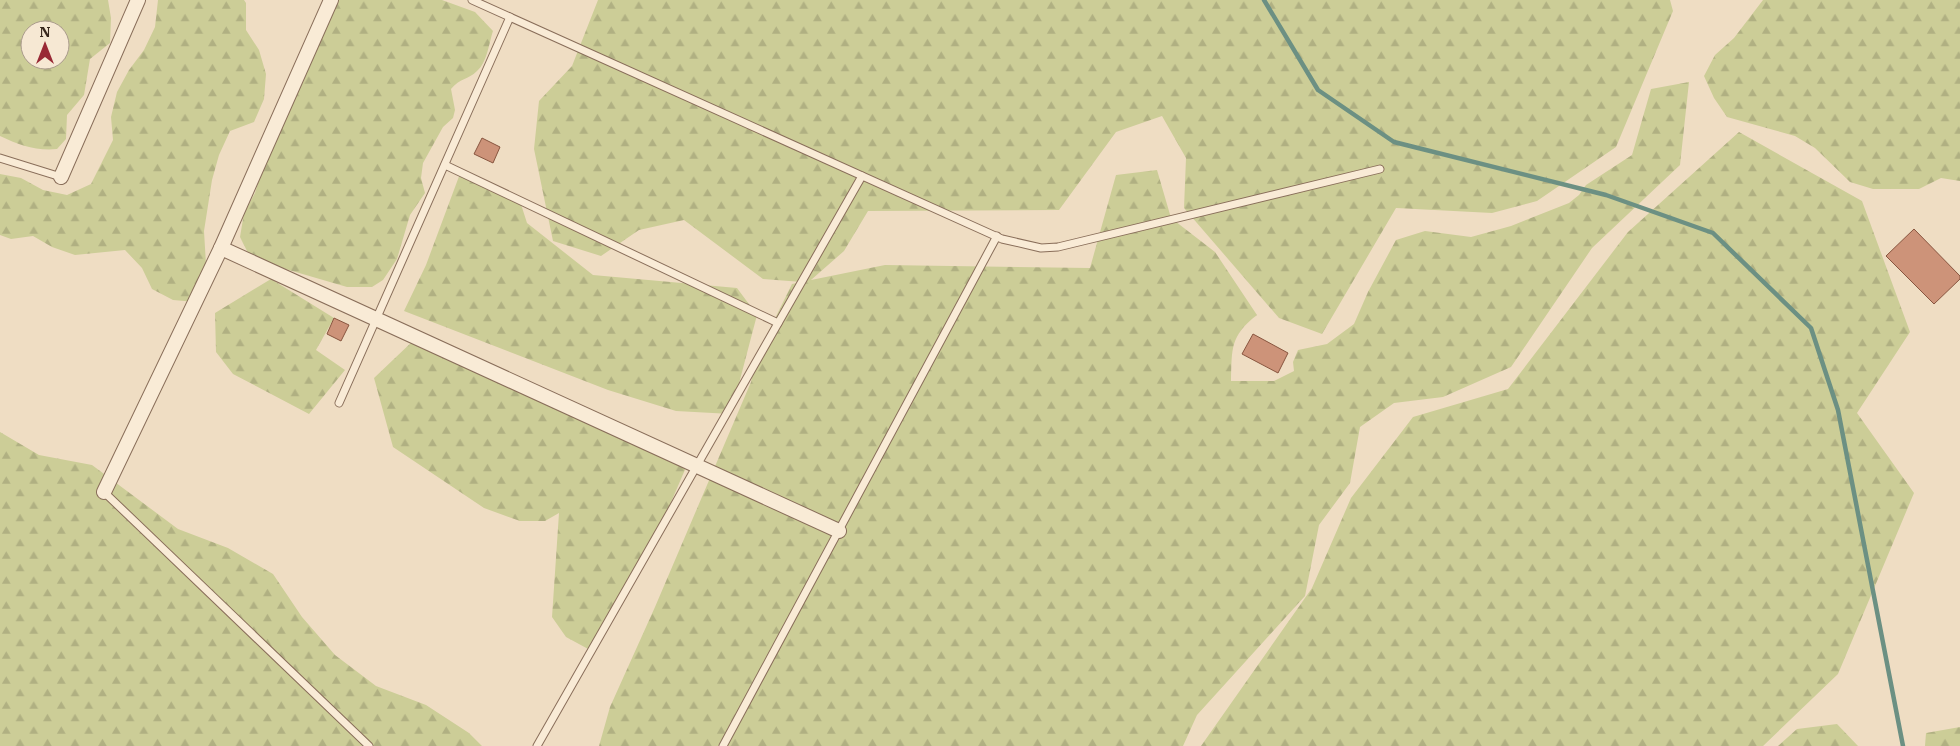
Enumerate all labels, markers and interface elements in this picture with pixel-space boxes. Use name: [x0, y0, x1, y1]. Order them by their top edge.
north arrow: [20, 20, 70, 70]
text: N: [39, 23, 51, 41]

